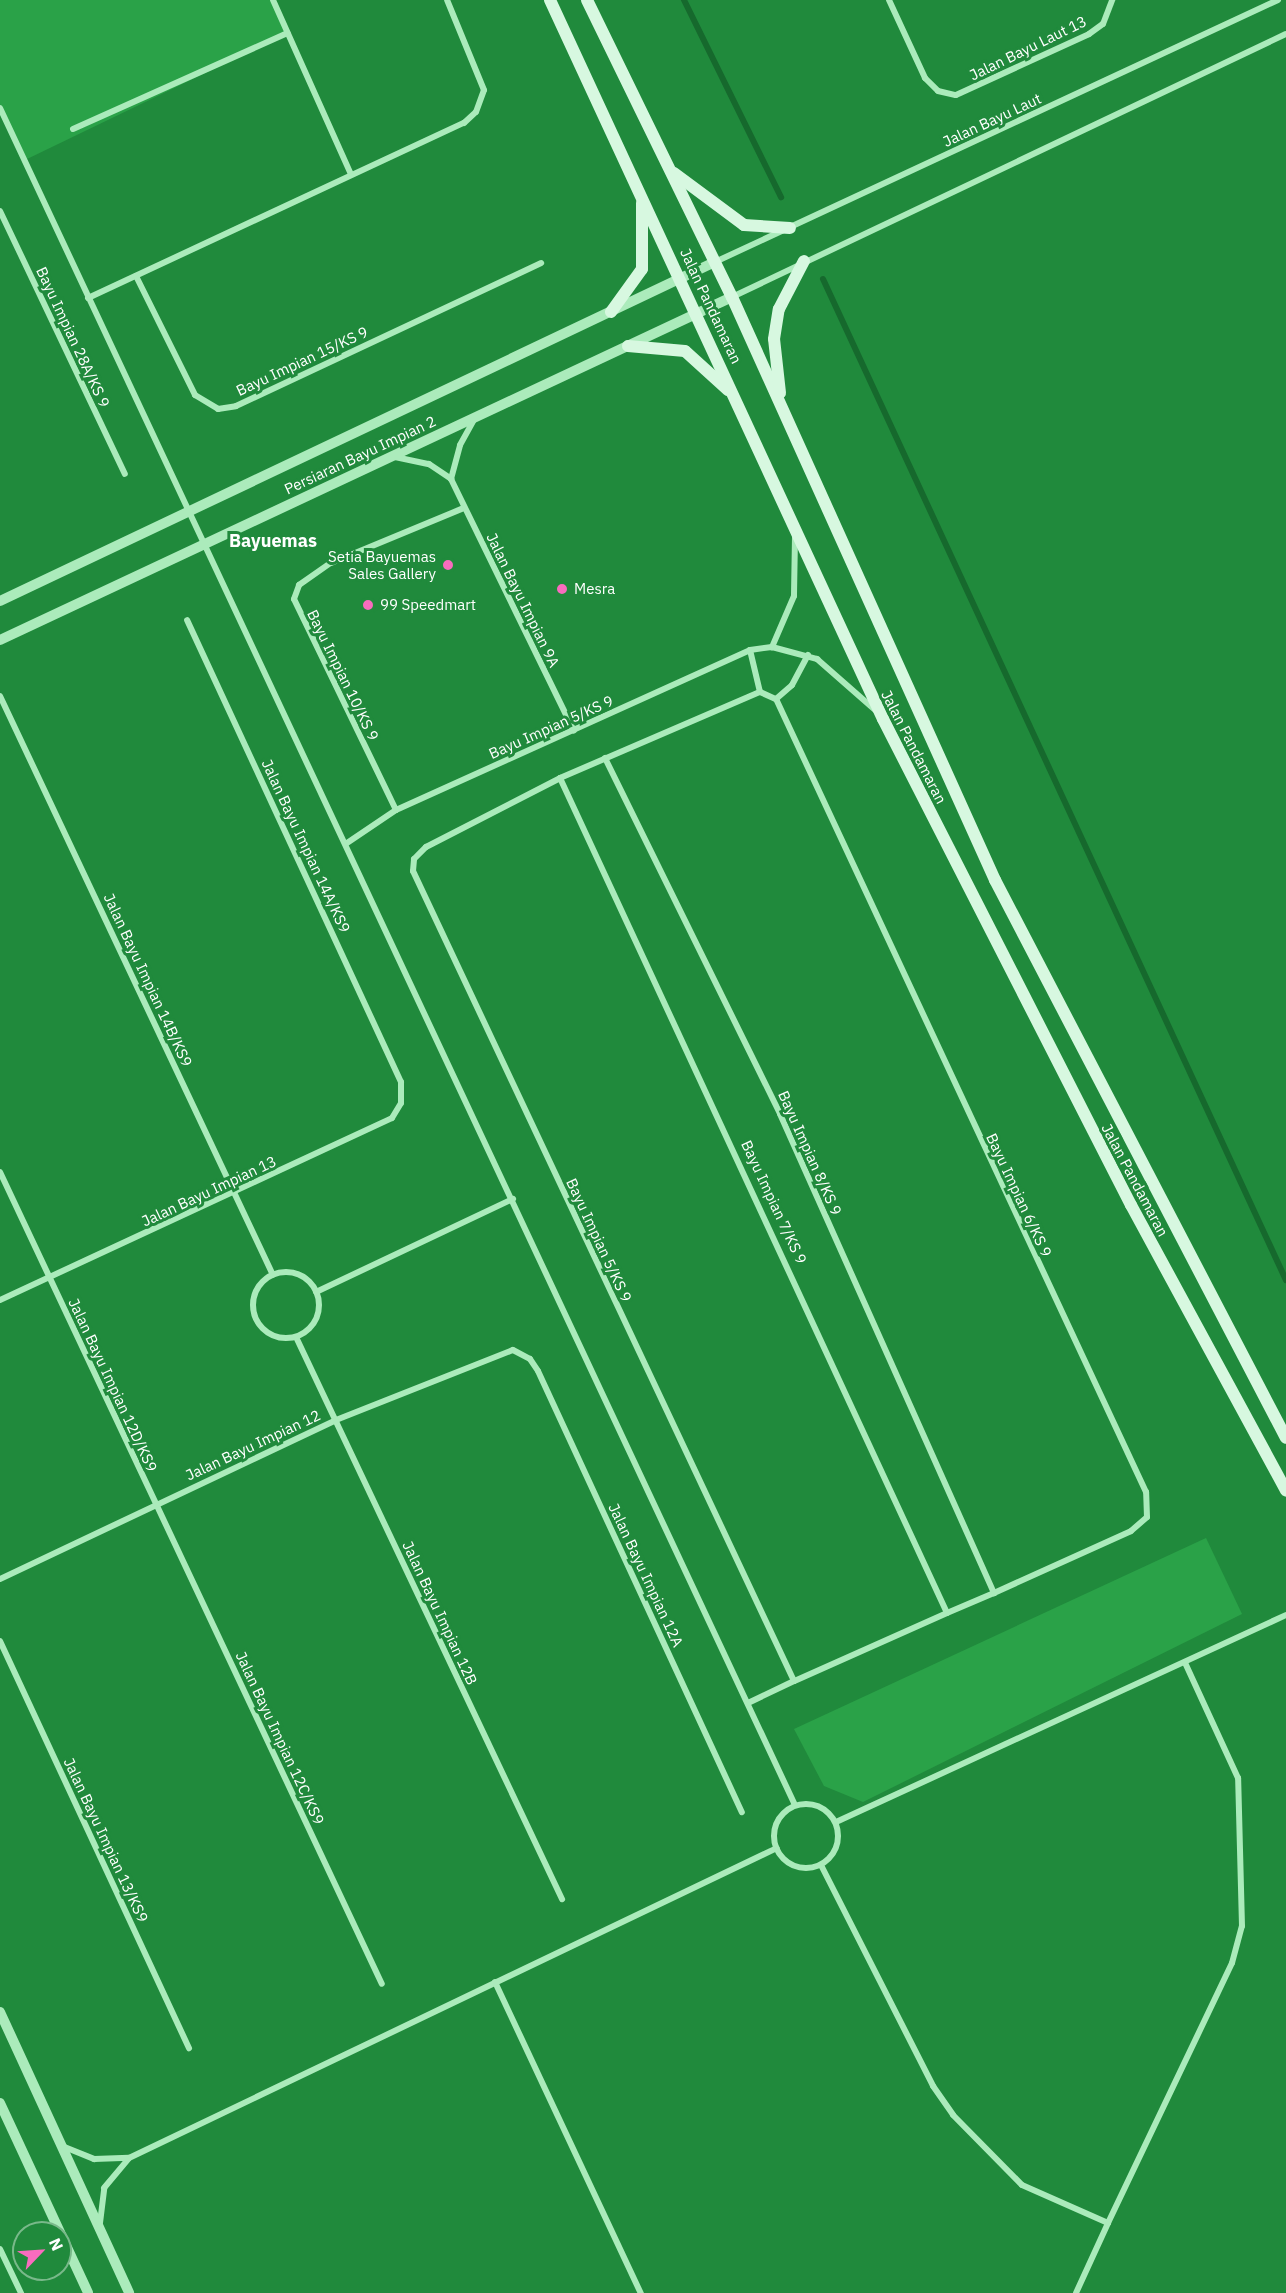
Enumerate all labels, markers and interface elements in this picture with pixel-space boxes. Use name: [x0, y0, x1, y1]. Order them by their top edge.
street label: Jalan Bayu Laut 13: [967, 12, 1089, 84]
street label: Jalan Bayu Laut: [940, 89, 1044, 151]
street label: Jalan Pandamaran: [676, 246, 746, 366]
street label: Bayu Impian 28A/KS 9: [33, 264, 113, 410]
street label: Bayu Impian 15/KS 9: [233, 323, 371, 399]
street label: Persiaran Bayu Impian 2: [281, 412, 439, 498]
district label: Bayuemas: [229, 530, 317, 552]
street label: Jalan Bayu Impian 9A: [483, 530, 563, 670]
place label: Setia Bayuemas Sales Gallery: [328, 547, 436, 582]
marker: Setia Bayuemas Sales Gallery: [441, 558, 455, 572]
place label: Mesra: [574, 580, 615, 598]
marker: Mesra: [555, 582, 569, 596]
place label: 99 Speedmart: [380, 596, 476, 614]
marker: 99 Speedmart: [361, 598, 375, 612]
street label: Bayu Impian 10/KS 9: [303, 607, 383, 743]
street label: Jalan Pandamaran: [878, 687, 950, 807]
street label: Bayu Impian 5/KS 9: [486, 691, 616, 763]
street label: Jalan Bayu Impian 14A/KS9: [258, 756, 354, 936]
street label: Jalan Bayu Impian 14B/KS9: [100, 890, 196, 1070]
street label: Bayu Impian 8/KS 9: [774, 1088, 846, 1218]
street label: Jalan Pandamaran: [1098, 1121, 1172, 1239]
street label: Bayu Impian 6/KS 9: [982, 1130, 1056, 1260]
street label: Bayu Impian 7/KS 9: [737, 1137, 811, 1267]
street label: Jalan Bayu Impian 13: [139, 1152, 279, 1230]
street label: Bayu Impian 5/KS 9: [562, 1175, 636, 1305]
street label: Jalan Bayu Impian 12D/KS9: [65, 1295, 161, 1475]
street label: Jalan Bayu Impian 12: [183, 1406, 323, 1484]
street label: Jalan Bayu Impian 12A: [605, 1500, 687, 1650]
street label: Jalan Bayu Impian 12B: [399, 1538, 481, 1688]
street label: Jalan Bayu Impian 12C/KS9: [232, 1649, 328, 1827]
street label: Jalan Bayu Impian 13/KS9: [60, 1755, 152, 1925]
north arrow: [12, 2221, 72, 2281]
text: N: [45, 2235, 68, 2254]

